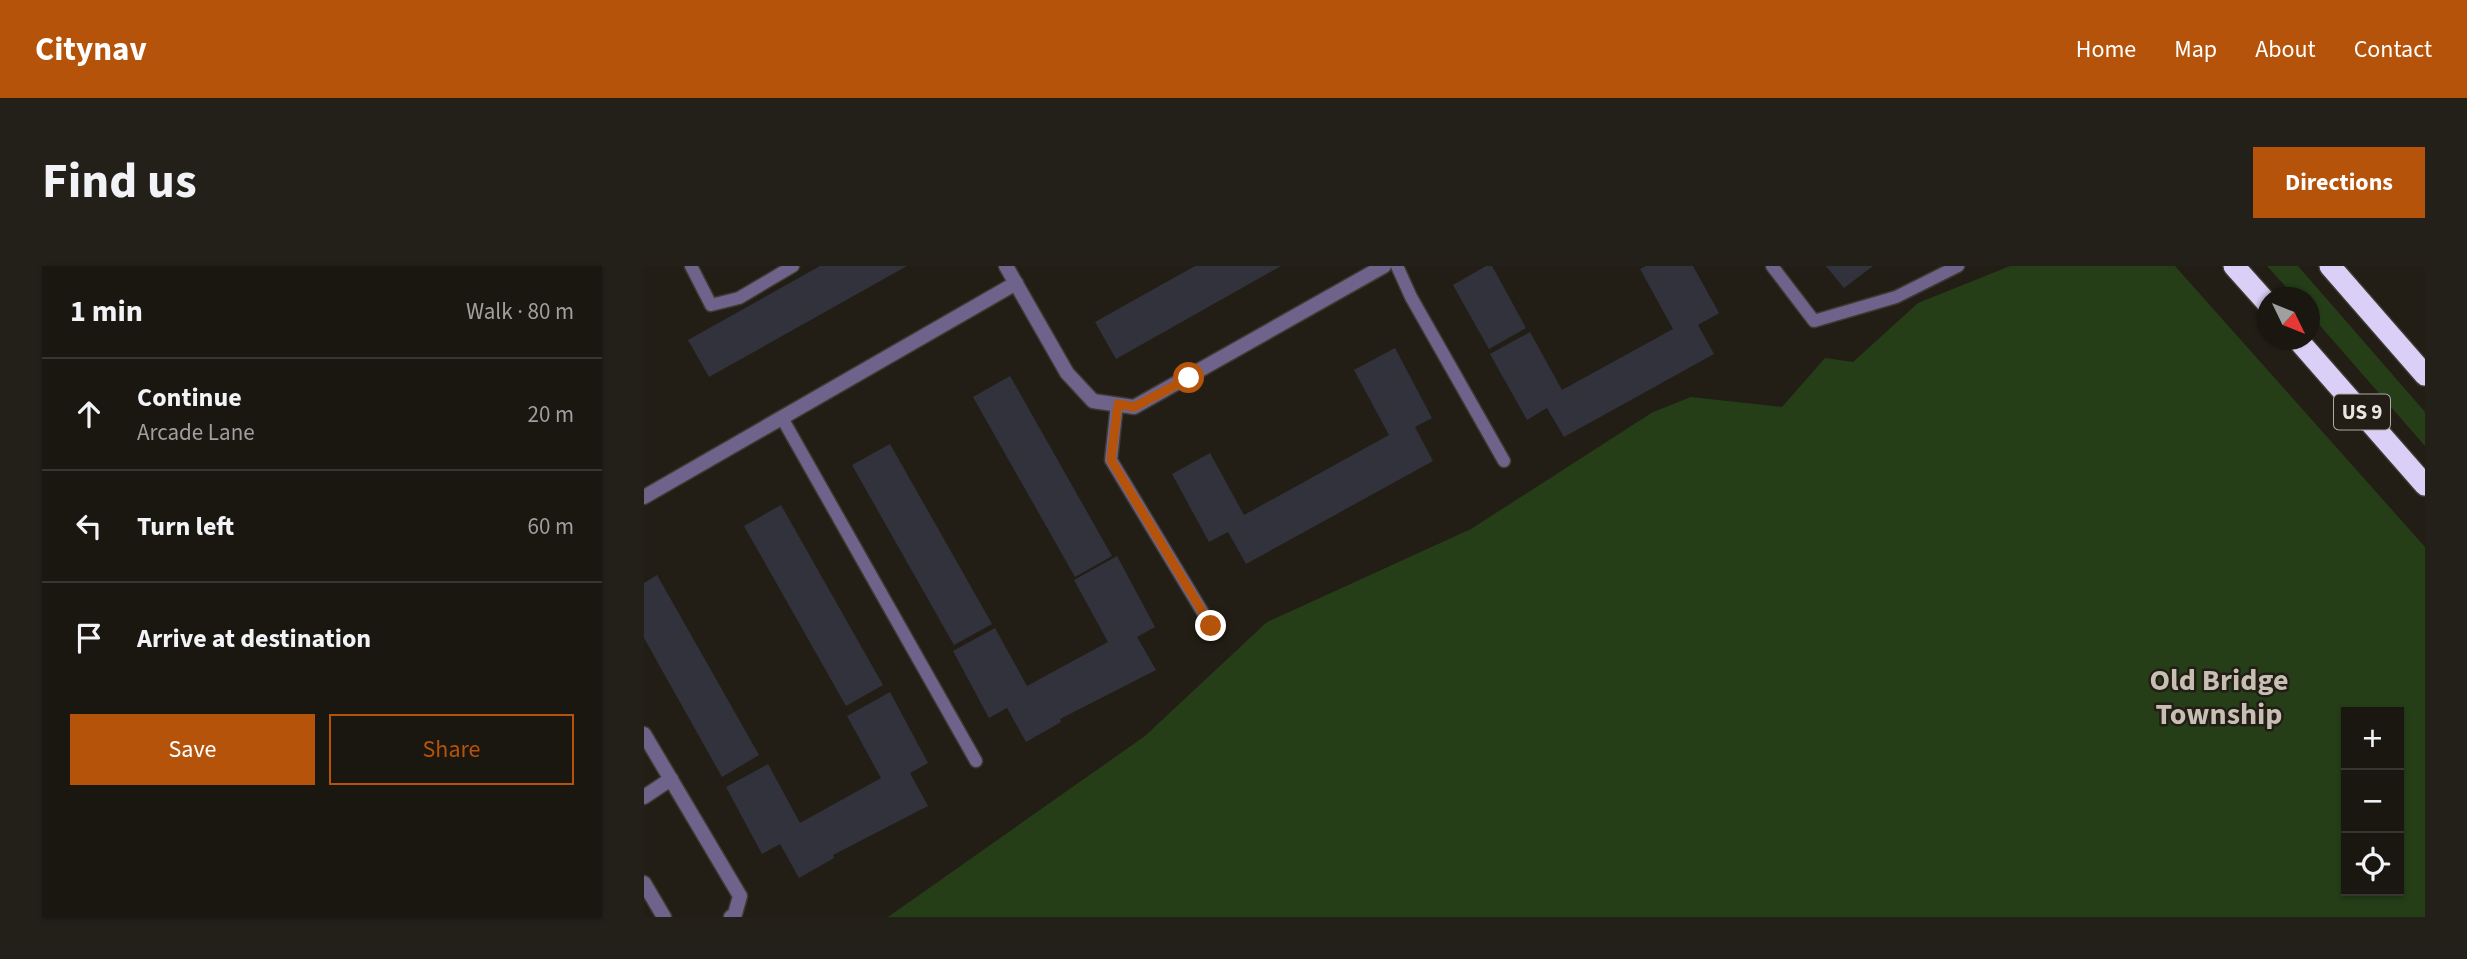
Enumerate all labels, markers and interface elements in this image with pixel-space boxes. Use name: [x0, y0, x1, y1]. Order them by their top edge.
text: Citynav: [35, 26, 147, 73]
text: Home: [2076, 32, 2136, 67]
text: Map: [2174, 32, 2217, 67]
text: About: [2255, 32, 2316, 67]
text: Contact: [2354, 32, 2432, 67]
text: Find us: [42, 147, 197, 217]
button: Directions: [2253, 147, 2425, 218]
north arrow: [2257, 287, 2320, 350]
text: 1 min: [70, 290, 143, 333]
text: Walk · 80 m: [466, 295, 574, 328]
route start: [1173, 362, 1204, 393]
text: Continue: [137, 379, 242, 416]
road number: US 9: [2334, 394, 2390, 430]
icon: ahead: [70, 395, 108, 433]
text: 20 m: [527, 398, 574, 431]
text: Arcade Lane: [137, 416, 255, 449]
icon: left: [70, 507, 108, 545]
text: Turn left: [137, 508, 234, 545]
text: 60 m: [527, 510, 574, 543]
route end: [1195, 610, 1226, 641]
icon: arrive: [70, 619, 108, 657]
text: Arrive at destination: [137, 620, 371, 657]
district label: Old Bridge Township: [2150, 659, 2288, 736]
map controls: [2341, 707, 2404, 896]
button: +: [2341, 707, 2404, 770]
button: Save: [70, 714, 315, 785]
button: Share: [329, 714, 574, 785]
button: −: [2341, 770, 2404, 833]
button: locate: [2341, 833, 2404, 896]

